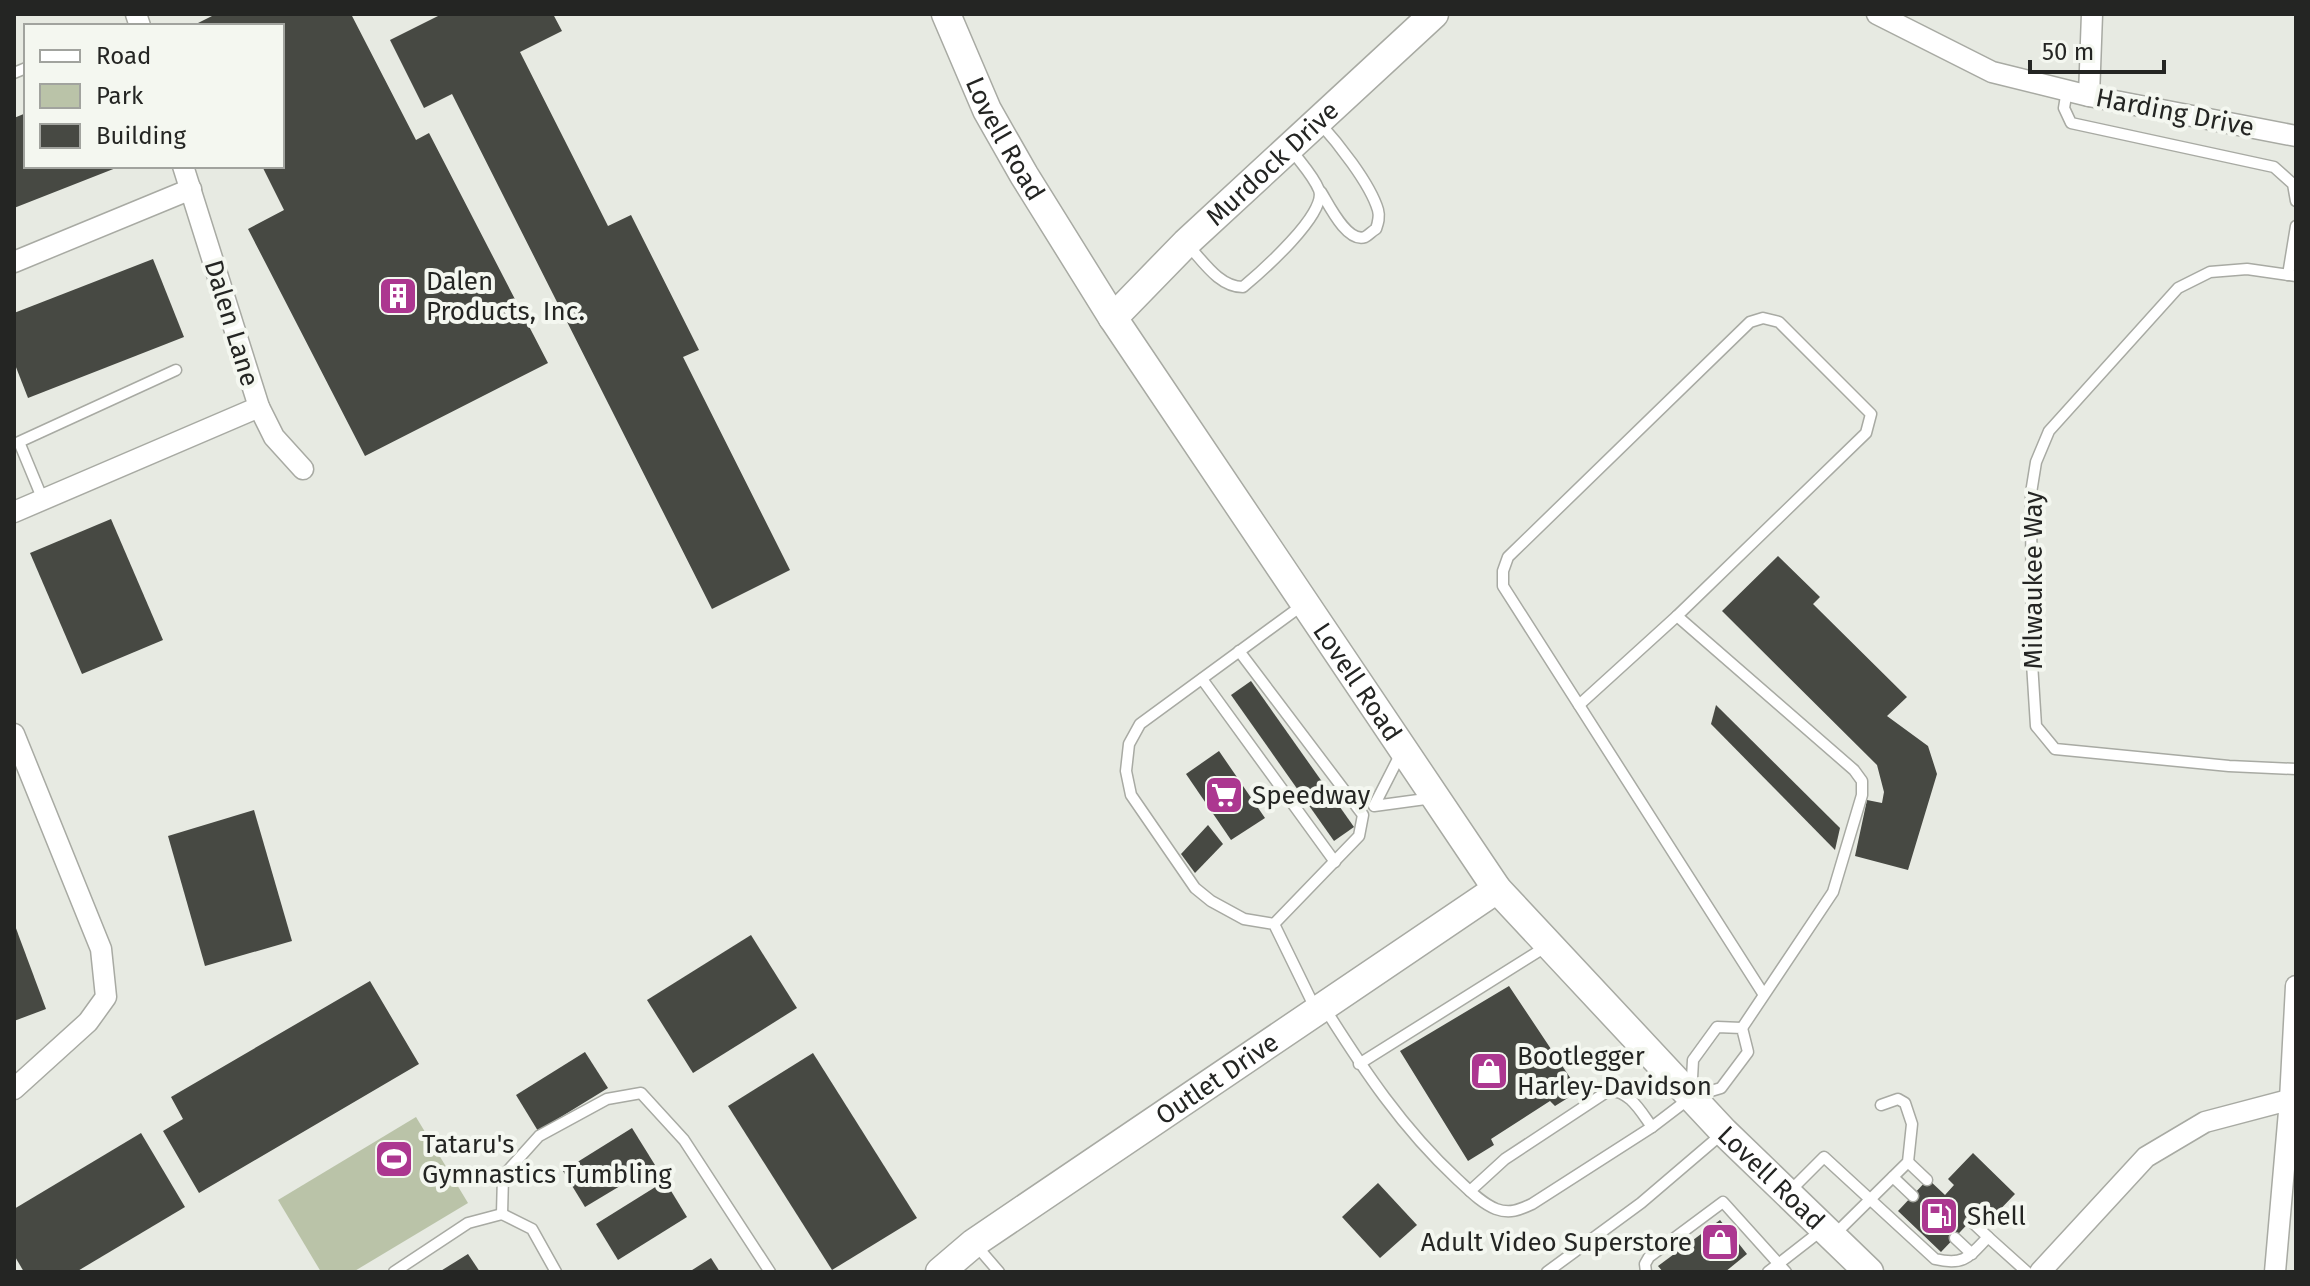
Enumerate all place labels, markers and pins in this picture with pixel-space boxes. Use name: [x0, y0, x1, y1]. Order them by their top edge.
place label: Dalen Products, Inc.: [426, 266, 585, 327]
building icon: Dalen Products, Inc.: [377, 275, 419, 317]
supermarket icon: Speedway: [1203, 774, 1245, 816]
place label: Speedway: [1252, 780, 1371, 811]
place label: Bootlegger Harley-Davidson: [1517, 1041, 1712, 1102]
shop icon: Bootlegger Harley-Davidson: [1468, 1050, 1510, 1092]
place label: Tataru's Gymnastics Tumbling: [422, 1129, 672, 1190]
sports icon: Tataru's Gymnastics Tumbling: [373, 1138, 415, 1180]
fuel station icon: Shell: [1918, 1195, 1960, 1237]
place label: Shell: [1967, 1201, 2026, 1232]
shop icon: Adult Video Superstore: [1699, 1221, 1741, 1263]
place label: Adult Video Superstore: [1421, 1227, 1692, 1258]

